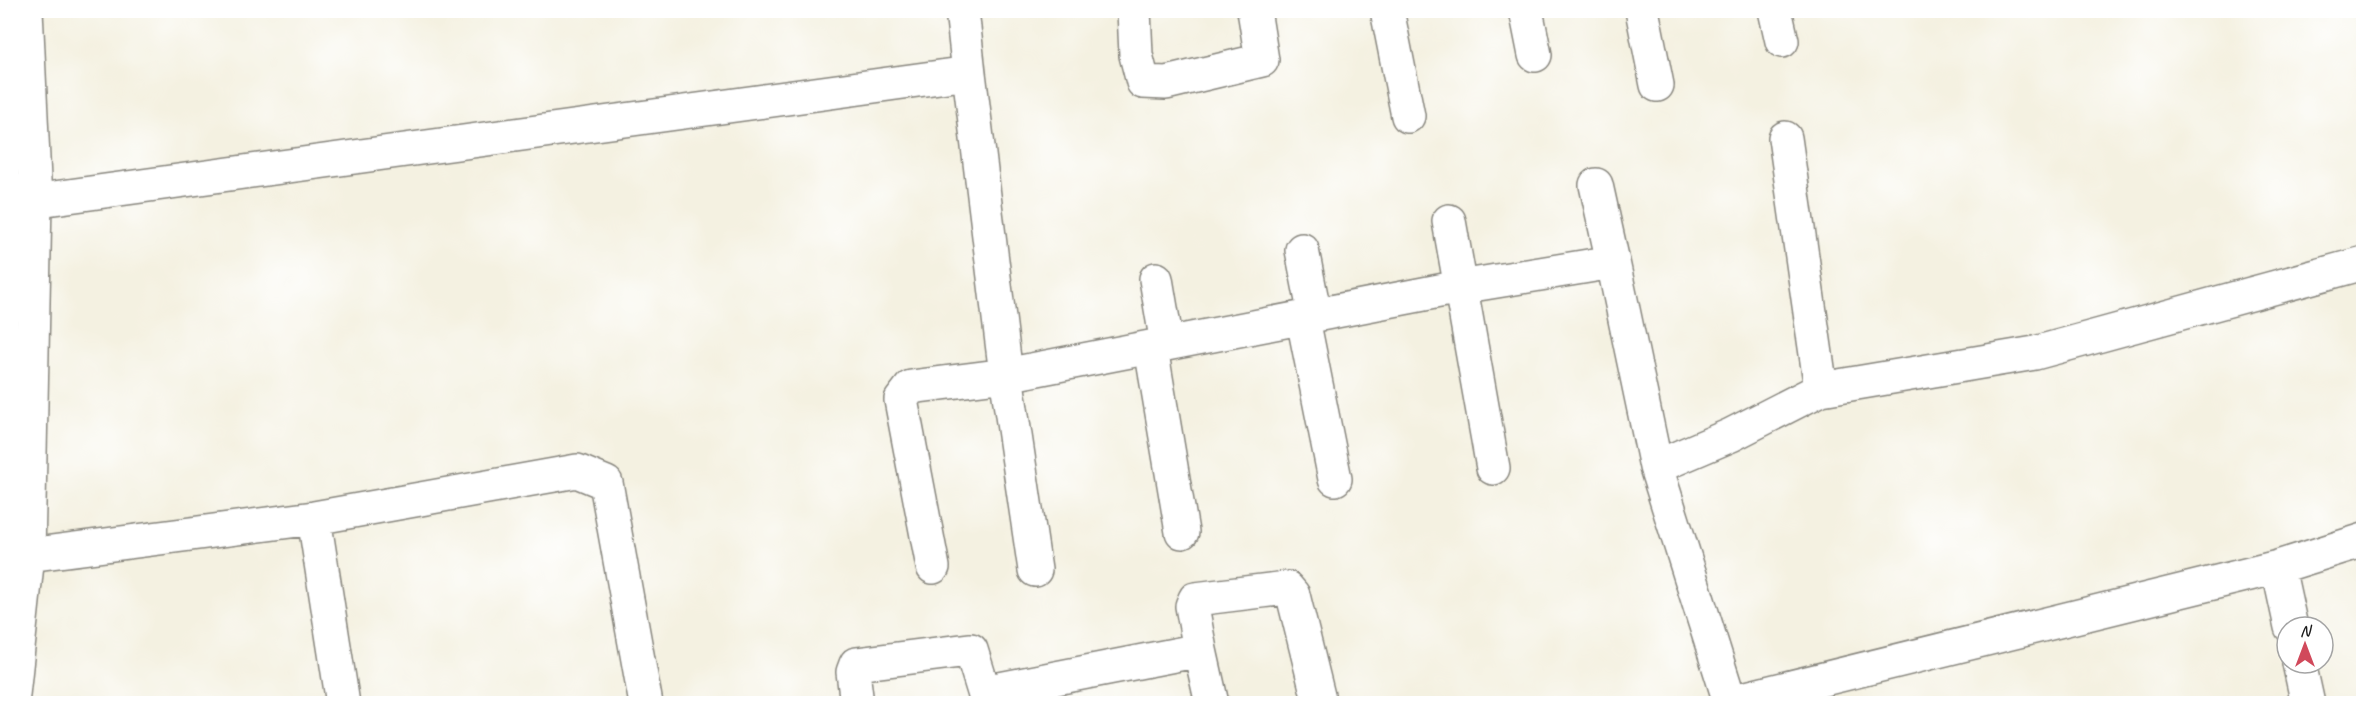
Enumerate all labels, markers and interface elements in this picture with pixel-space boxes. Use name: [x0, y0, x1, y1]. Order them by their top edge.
north arrow: [2275, 615, 2335, 675]
text: N: [2300, 621, 2313, 641]

